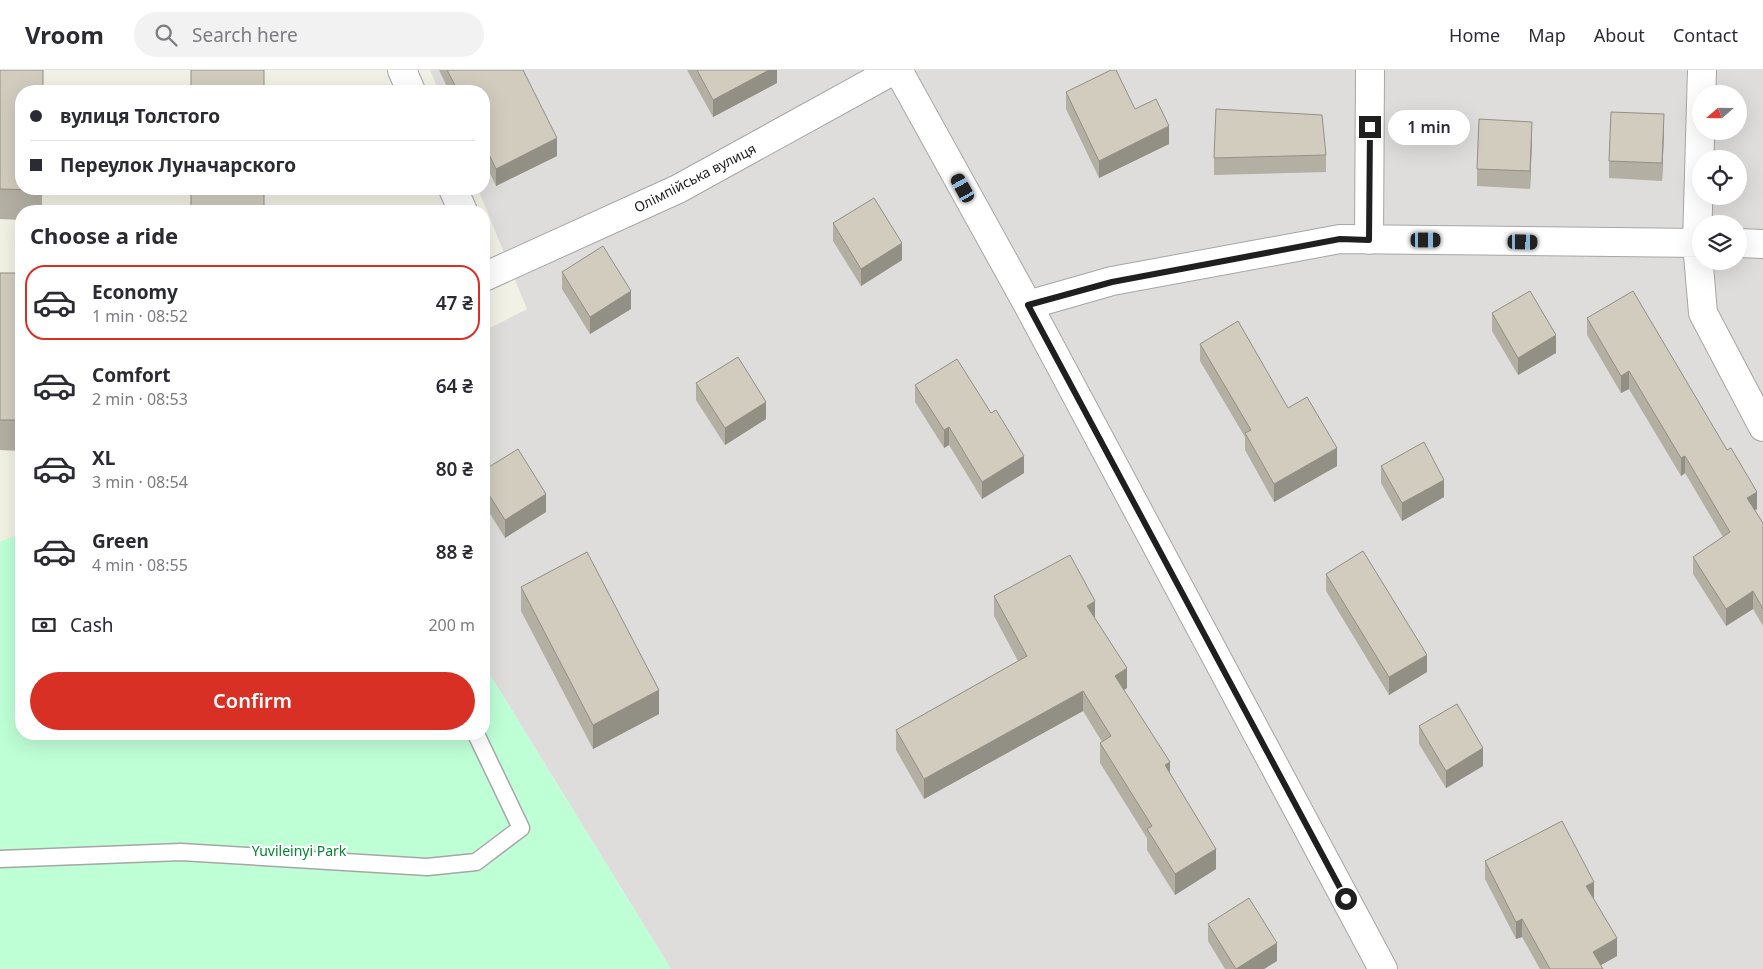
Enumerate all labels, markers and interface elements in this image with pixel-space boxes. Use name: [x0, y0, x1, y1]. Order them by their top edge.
search box: [134, 12, 484, 57]
text: Vroom: [25, 18, 104, 51]
icon: search: [152, 21, 180, 49]
text: Search here: [192, 22, 298, 48]
text: Home: [1449, 23, 1500, 47]
text: Map: [1528, 23, 1566, 47]
text: About: [1594, 23, 1645, 47]
text: Contact: [1673, 23, 1738, 47]
north arrow: [1692, 85, 1748, 140]
map controls: [1692, 85, 1747, 270]
text: вулиця Толстого: [60, 103, 220, 129]
callout: 1 min: [1388, 110, 1470, 144]
route end: [1359, 116, 1381, 138]
text: 1 min: [1407, 116, 1451, 138]
street label: Олімпійська вулиця: [630, 139, 759, 217]
button: locate: [1692, 150, 1747, 205]
text: Переулок Луначарского: [60, 152, 296, 178]
car: [949, 171, 976, 205]
button: layers: [1692, 215, 1747, 270]
text: Choose a ride: [30, 220, 178, 250]
car: [1411, 233, 1441, 248]
car: [1507, 234, 1538, 250]
text: Economy: [92, 279, 178, 305]
icon: car: [32, 280, 77, 325]
text: 47 ₴: [436, 290, 473, 316]
text: 1 min · 08:52: [92, 305, 188, 327]
text: Comfort: [92, 362, 171, 388]
icon: car: [32, 363, 77, 408]
text: 64 ₴: [436, 373, 473, 399]
text: 2 min · 08:53: [92, 388, 188, 410]
text: XL: [92, 445, 115, 471]
icon: car: [32, 446, 77, 491]
text: 80 ₴: [436, 456, 473, 482]
text: 3 min · 08:54: [92, 471, 188, 493]
text: Green: [92, 528, 149, 554]
icon: car: [32, 529, 77, 574]
text: 88 ₴: [436, 539, 473, 565]
text: 4 min · 08:55: [92, 554, 188, 576]
icon: cash: [30, 611, 58, 639]
text: Cash: [70, 612, 114, 638]
text: 200 m: [428, 614, 475, 636]
button: Confirm: [30, 672, 475, 730]
park label: Yuvileinyi Park: [252, 841, 347, 860]
route start: [1335, 888, 1357, 910]

